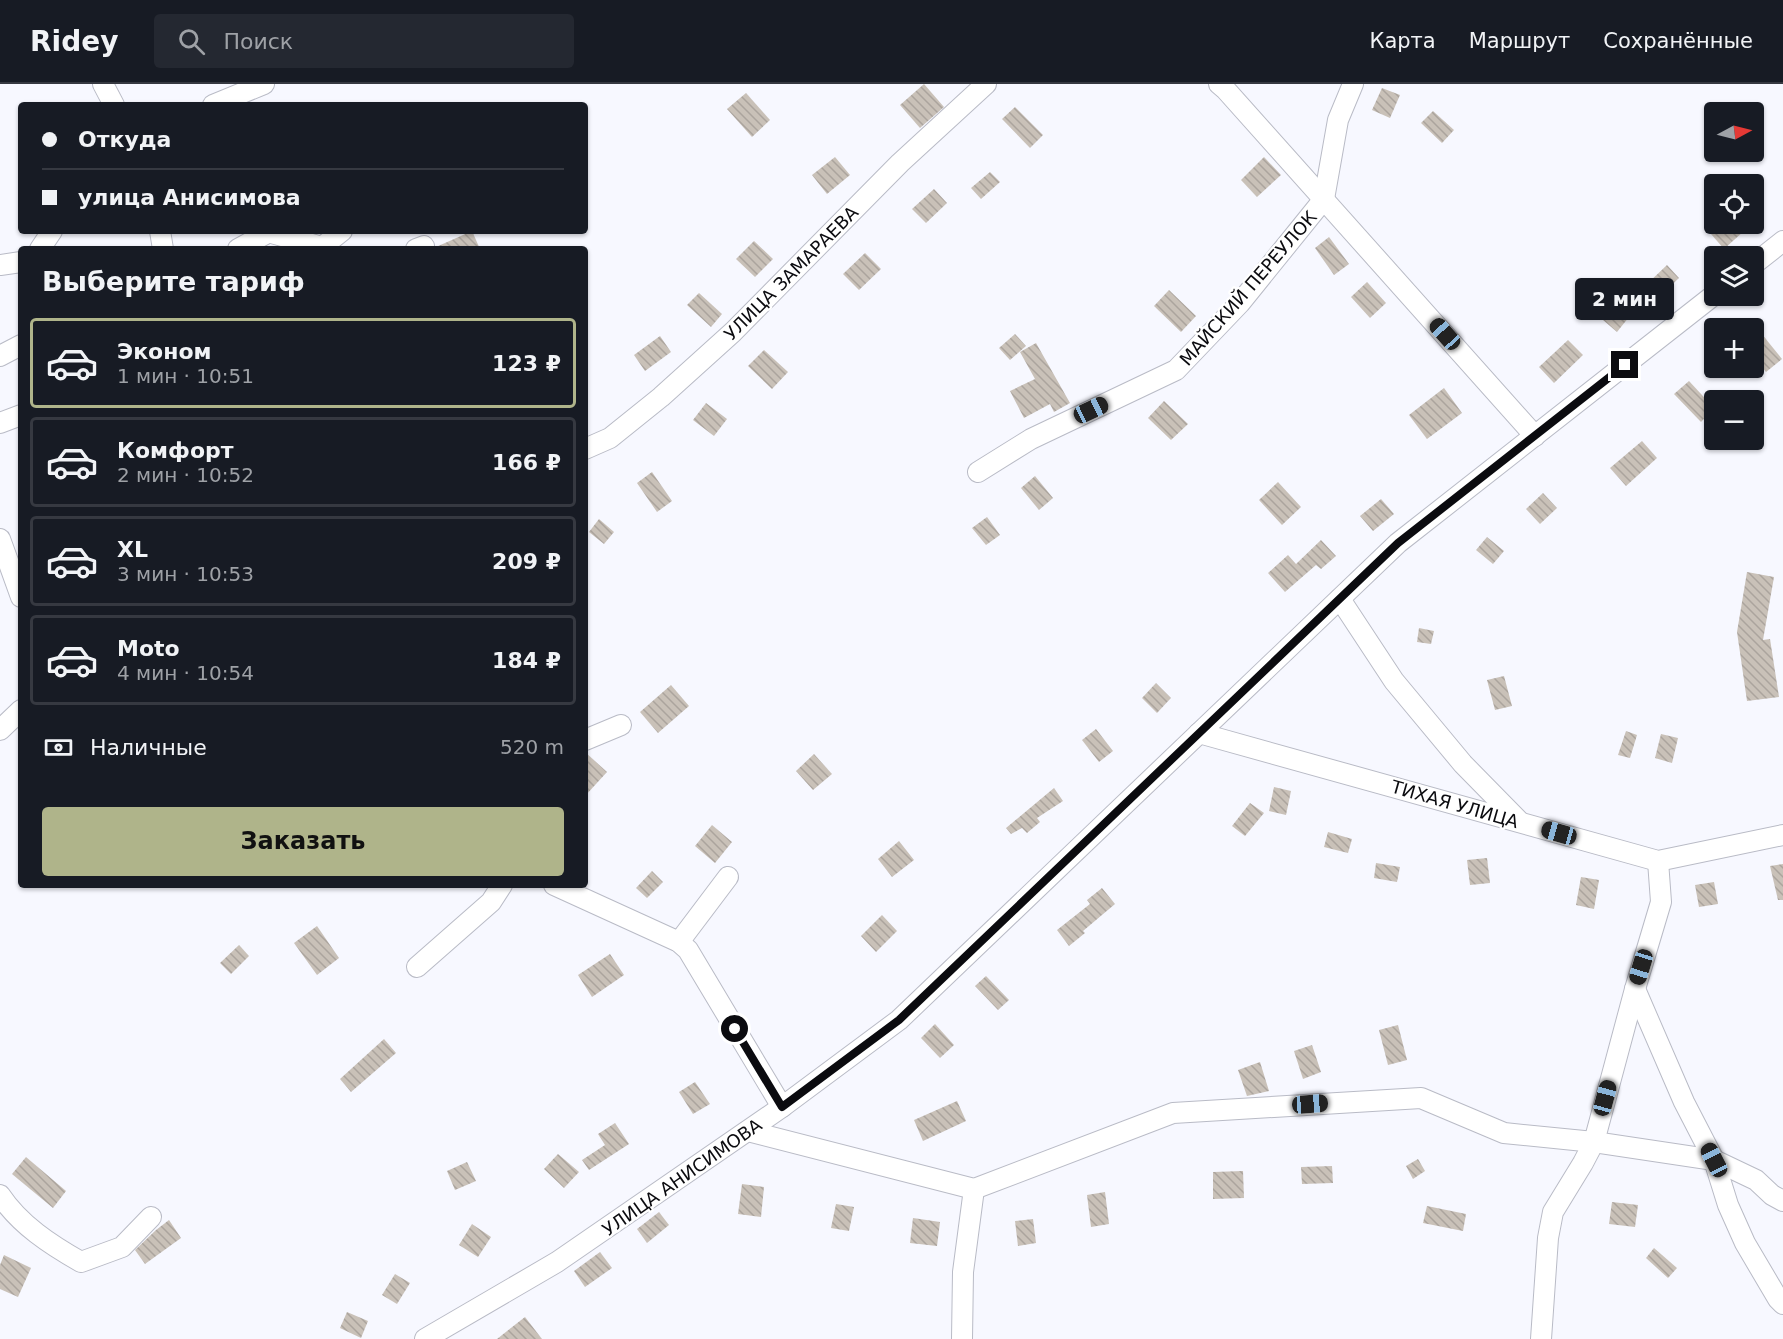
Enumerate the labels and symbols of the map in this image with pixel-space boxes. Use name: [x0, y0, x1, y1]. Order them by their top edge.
north arrow: [1704, 102, 1764, 162]
street label: УЛИЦА ЗАМАРАЕВА: [720, 201, 863, 344]
street label: МАЙСКИЙ ПЕРЕУЛОК: [1175, 206, 1321, 370]
callout: 2 мин: [1576, 278, 1674, 320]
car: [1426, 315, 1464, 353]
route end: [1611, 351, 1638, 378]
car: [1071, 394, 1111, 426]
street label: ТИХАЯ УЛИЦА: [1388, 775, 1522, 832]
car: [1539, 819, 1579, 847]
car: [1627, 947, 1655, 987]
route start: [721, 1015, 748, 1042]
car: [1592, 1078, 1618, 1118]
car: [1291, 1094, 1329, 1114]
street label: УЛИЦА АНИСИМОВА: [598, 1114, 766, 1240]
car: [1698, 1140, 1730, 1180]

